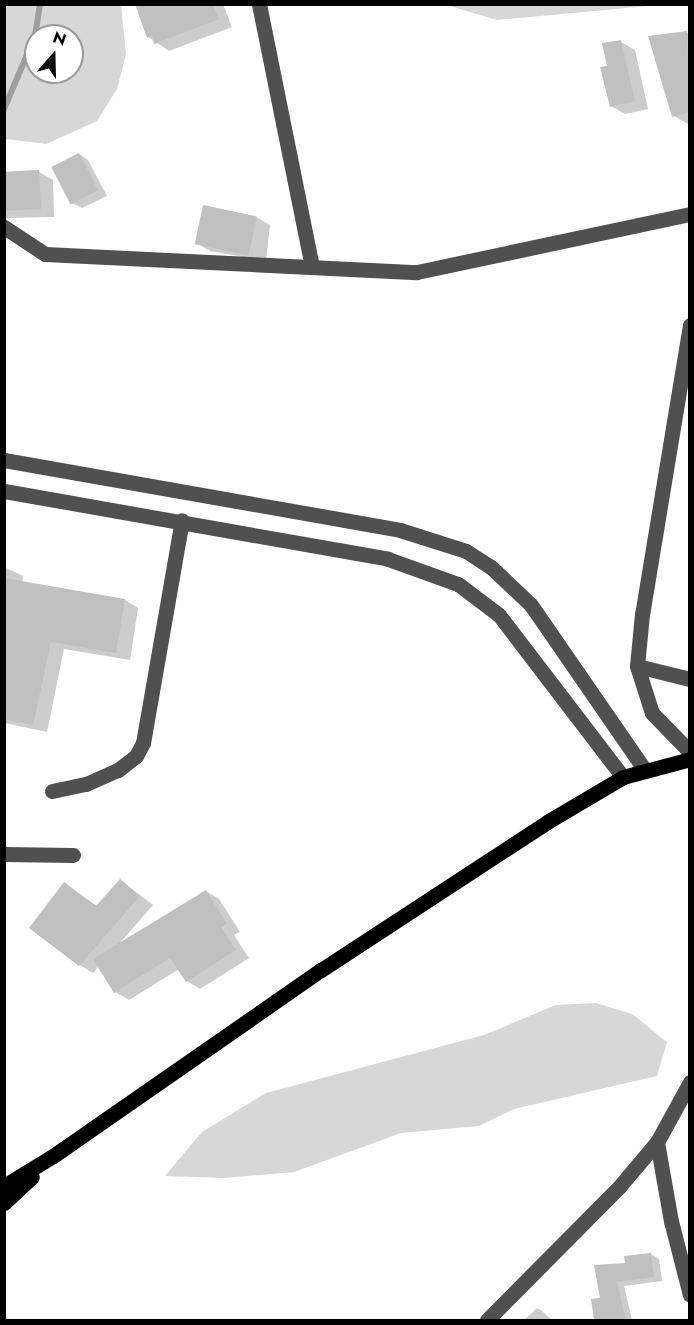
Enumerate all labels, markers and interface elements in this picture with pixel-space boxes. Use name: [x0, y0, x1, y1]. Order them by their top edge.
north arrow: [24, 24, 84, 84]
text: N: [50, 26, 70, 51]

